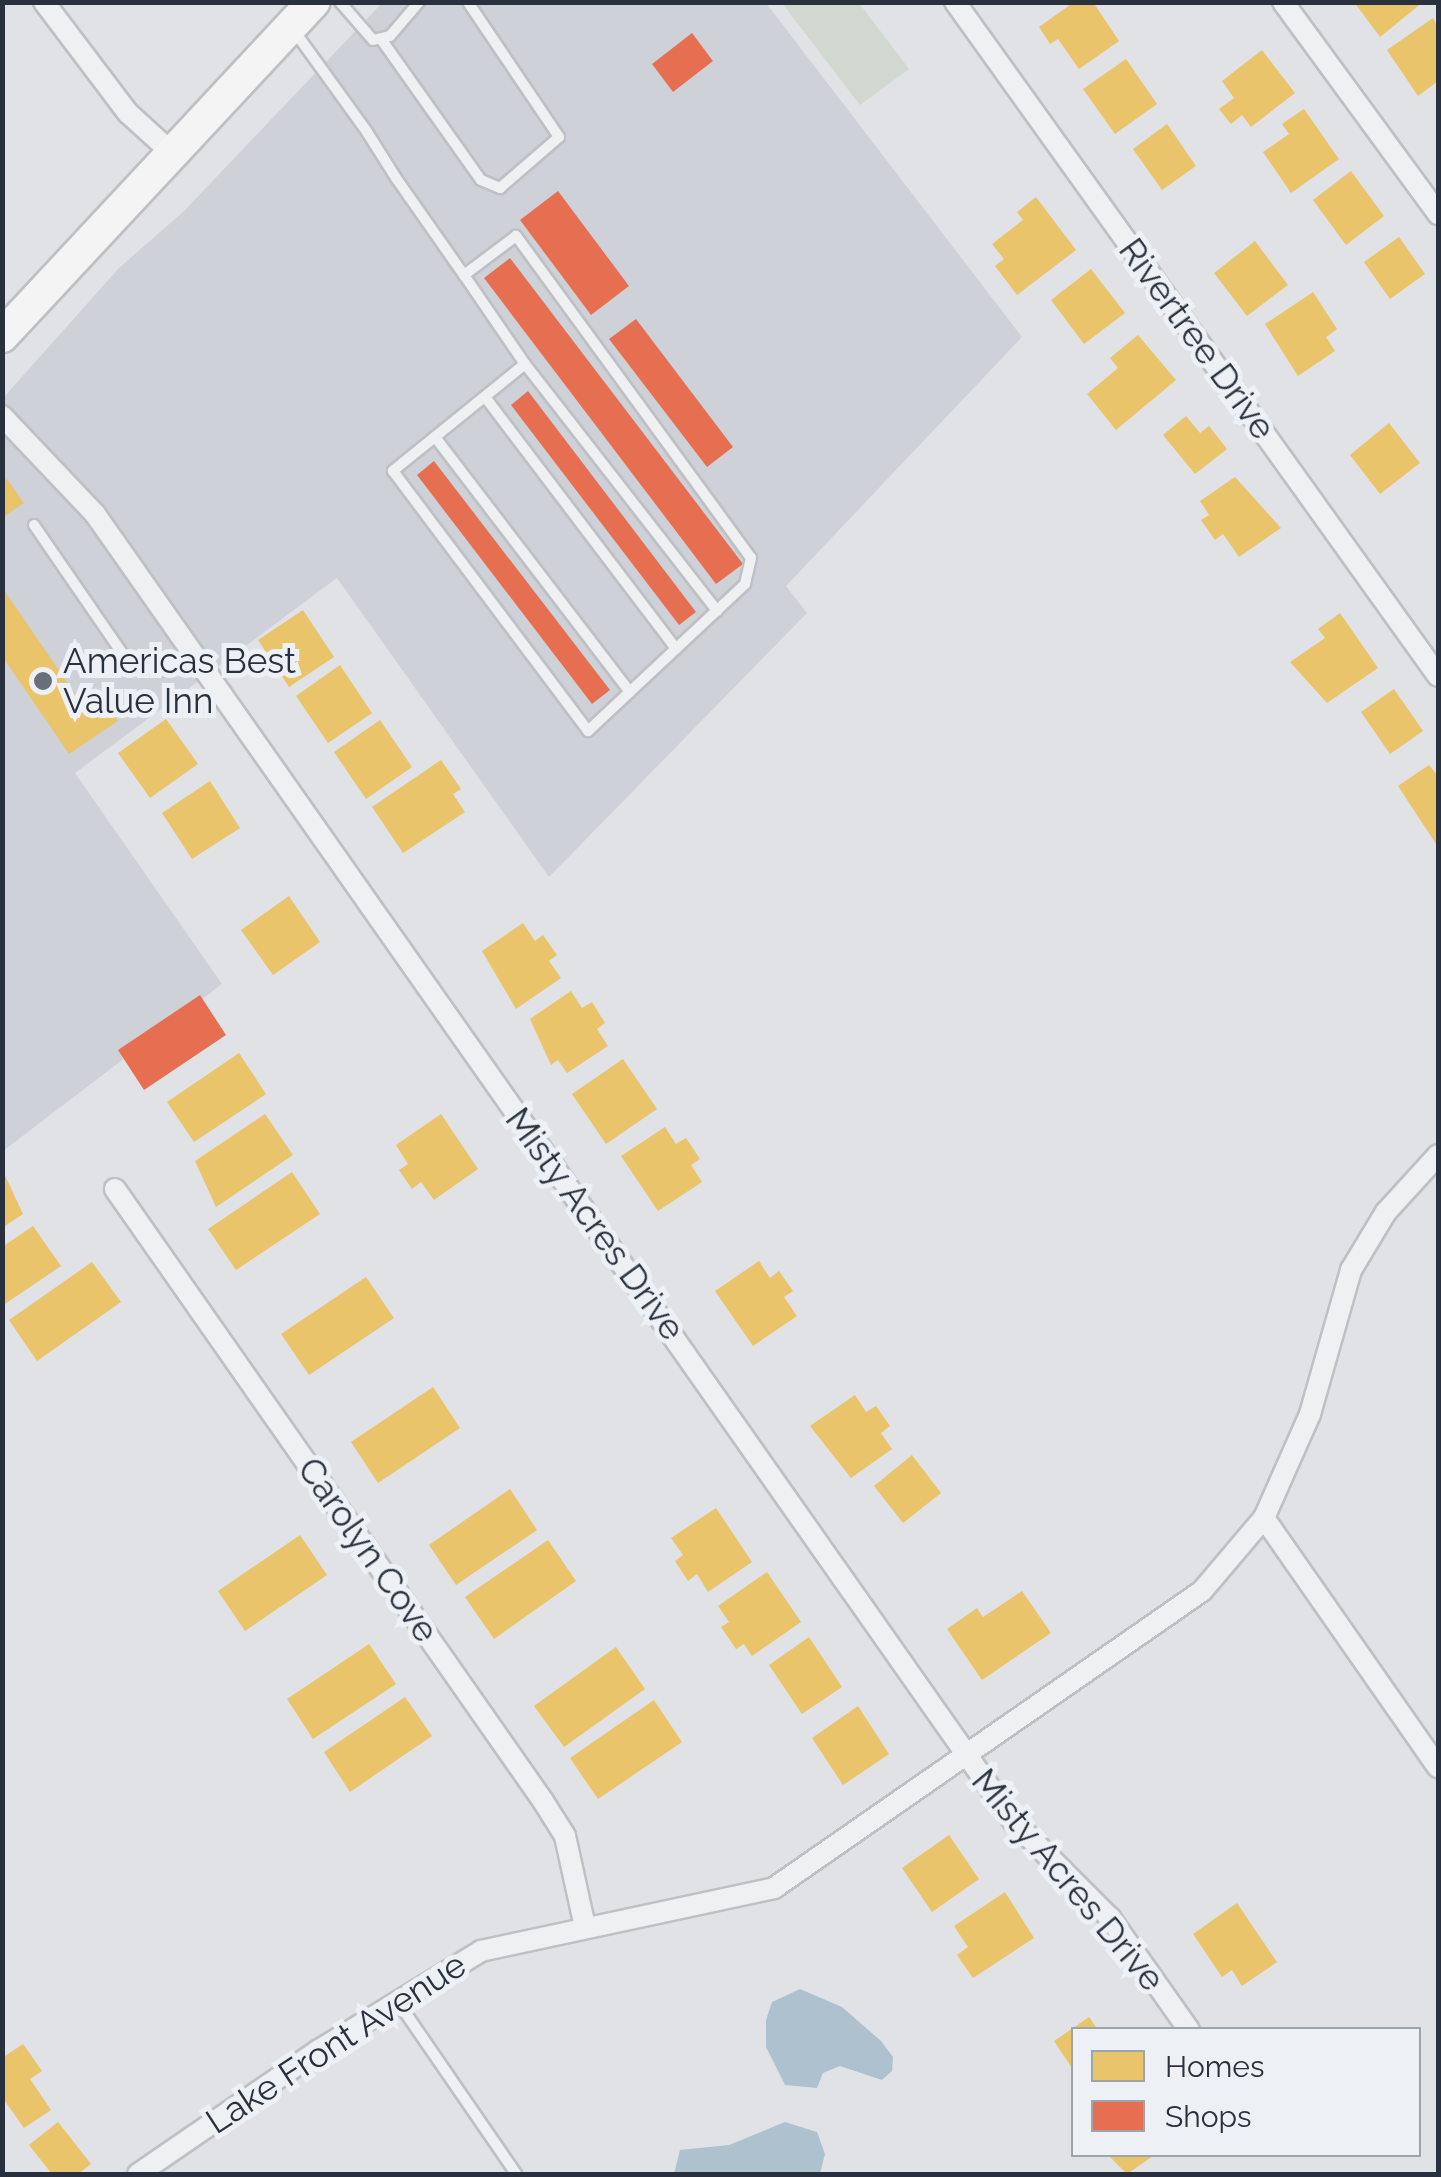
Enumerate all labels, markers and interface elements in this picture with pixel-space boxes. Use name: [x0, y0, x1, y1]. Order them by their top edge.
street label: Rivertree Drive: [1110, 230, 1284, 448]
place label: Americas Best Value Inn: [63, 640, 296, 722]
marker: Americas Best Value Inn: [32, 670, 54, 692]
street label: Misty Acres Drive: [496, 1099, 694, 1349]
street label: Carolyn Cove: [289, 1450, 447, 1650]
street label: Misty Acres Drive: [962, 1760, 1174, 2000]
street label: Lake Front Avenue: [198, 1943, 474, 2143]
legend: [1071, 2027, 1421, 2157]
text: Homes: [1165, 2049, 1264, 2084]
text: Shops: [1165, 2099, 1252, 2134]

